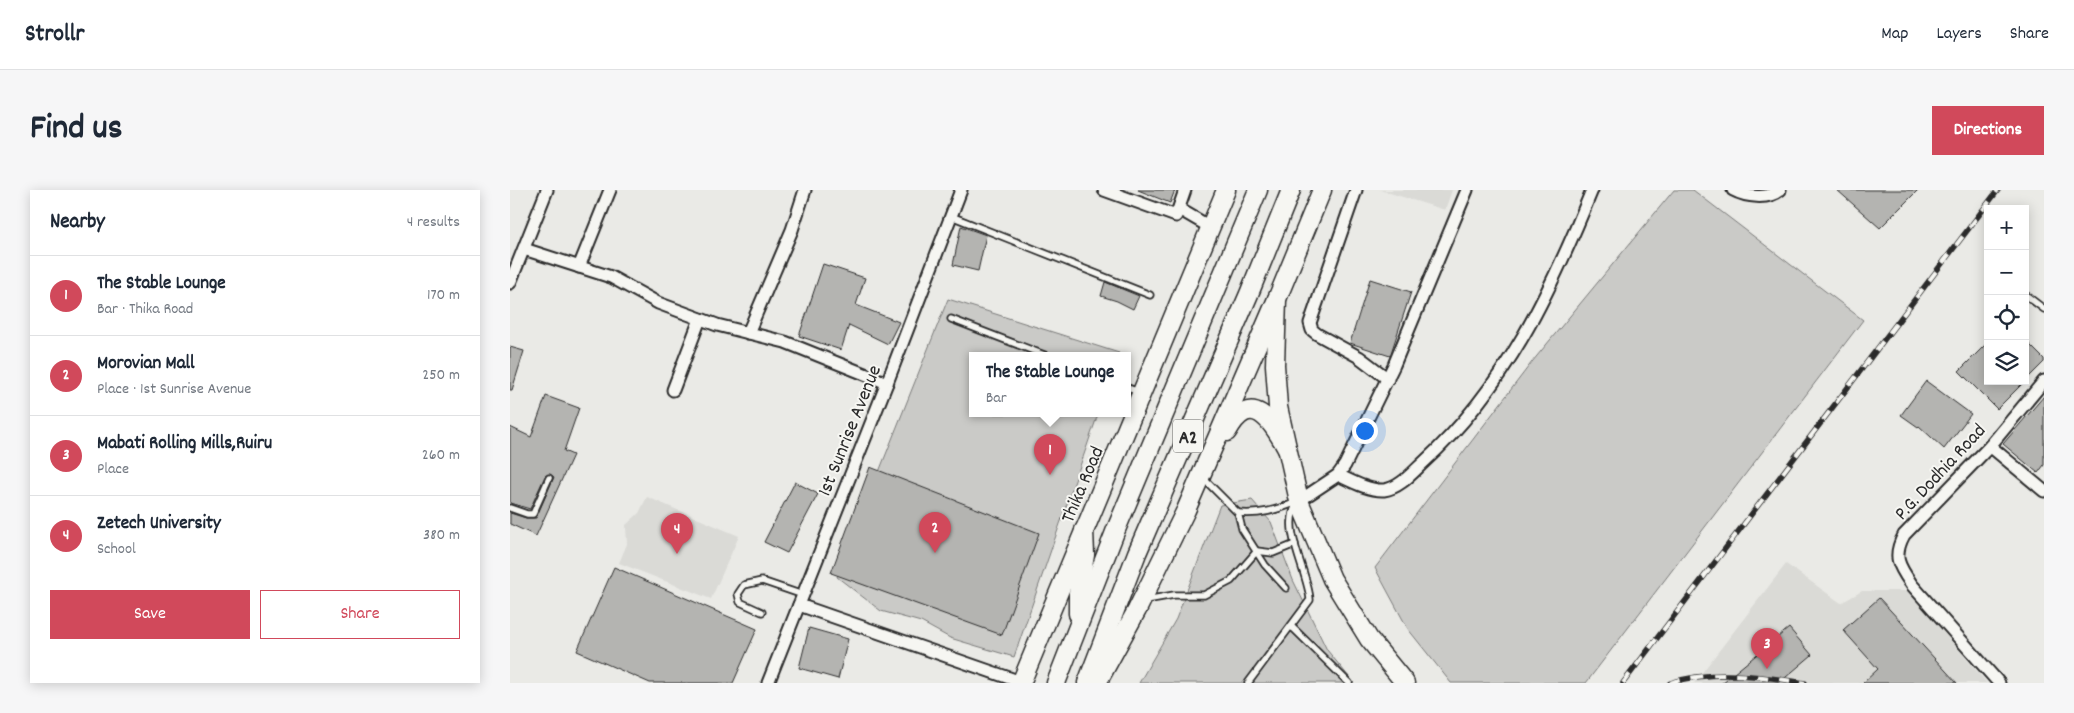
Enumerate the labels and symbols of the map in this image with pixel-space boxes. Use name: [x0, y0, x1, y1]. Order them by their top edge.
street label: 1st Sunrise Avenue: [812, 361, 890, 501]
your location: [1352, 418, 1378, 444]
street label: P.G. Dodhia Road: [1889, 418, 1993, 528]
road number: A2: [1173, 420, 1203, 452]
pin: 1: [1034, 434, 1066, 475]
street label: Thika Road: [1055, 443, 1112, 528]
pin: 2: [919, 512, 951, 553]
pin: 4: [661, 513, 693, 554]
pin: 3: [1751, 628, 1783, 669]

